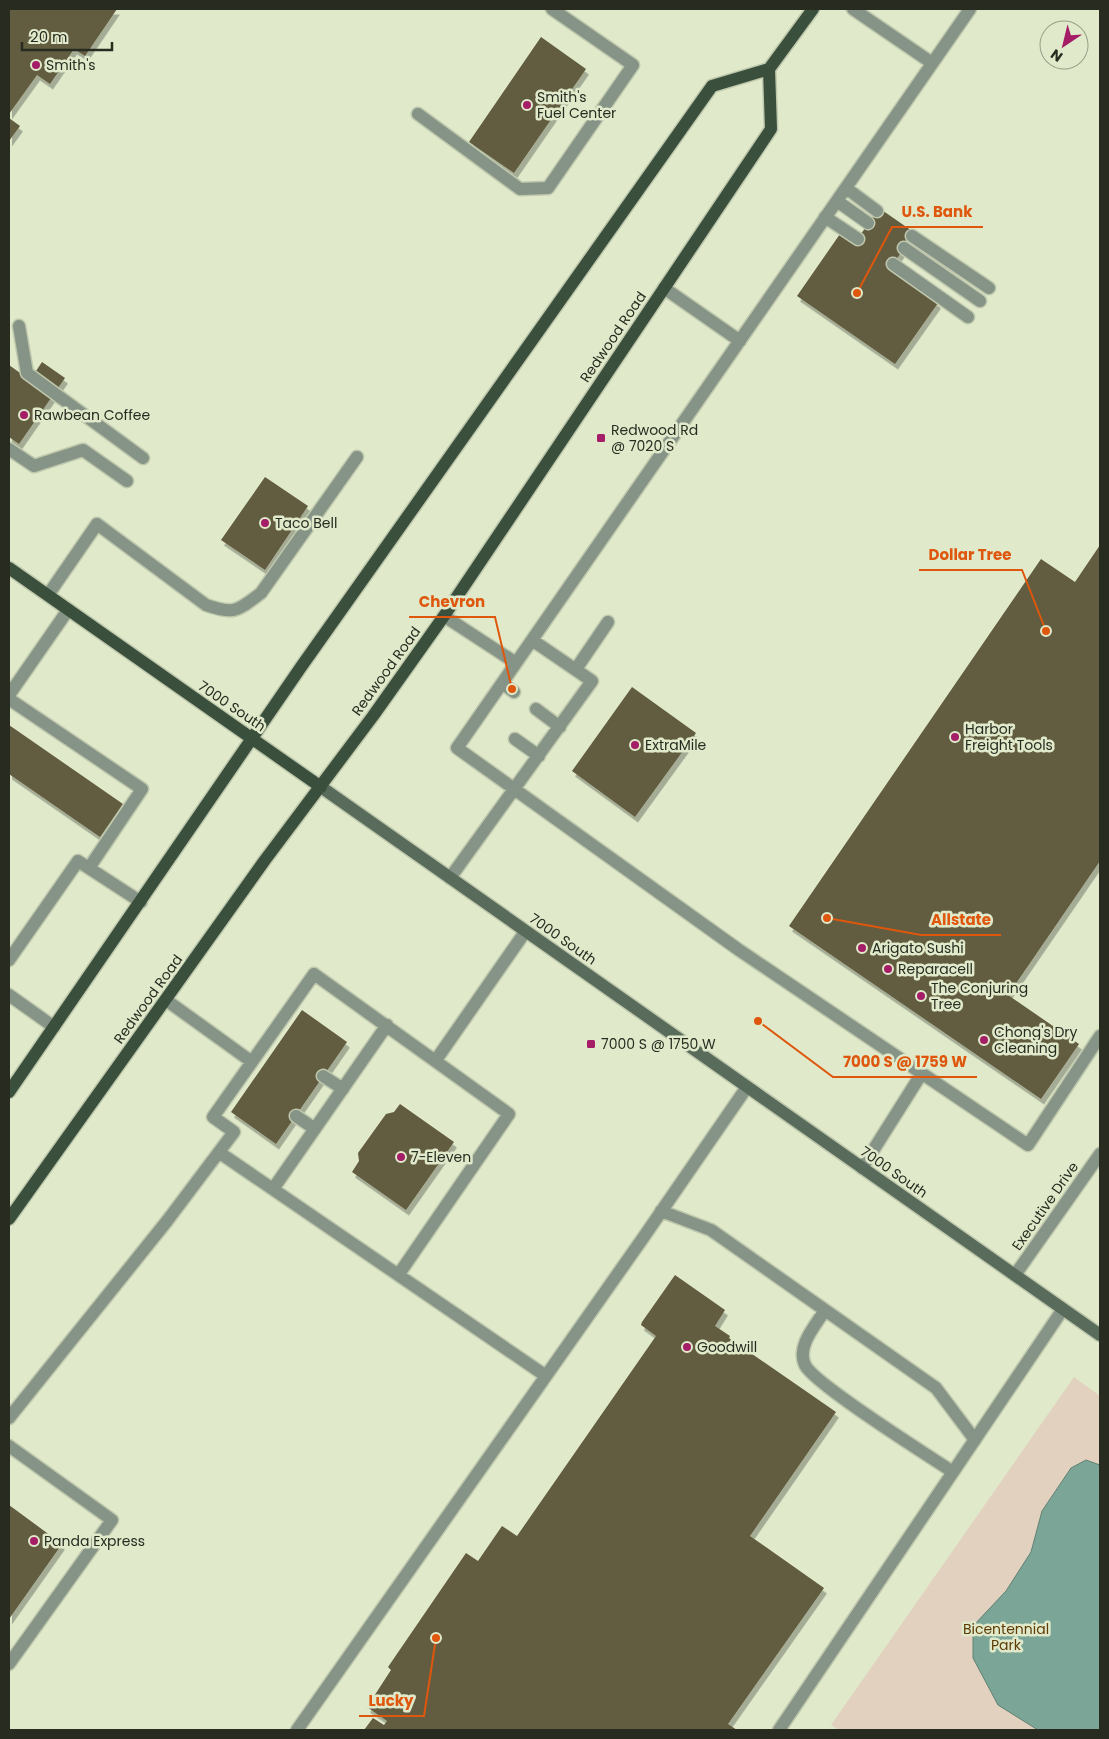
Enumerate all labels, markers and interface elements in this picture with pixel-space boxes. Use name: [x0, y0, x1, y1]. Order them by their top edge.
scale bar: [22, 20, 112, 52]
north arrow: [1039, 20, 1089, 70]
text: 20 m: [30, 26, 68, 47]
text: N: [1046, 44, 1067, 67]
place label: Smith's: [46, 55, 96, 75]
marker: Smith's: [30, 59, 42, 71]
place label: Smith's Fuel Center: [537, 87, 616, 123]
marker: Smith's Fuel Center: [521, 99, 533, 111]
callout: U.S. Bank: [892, 197, 983, 227]
text: U.S. Bank: [902, 201, 973, 222]
street label: Redwood Road: [575, 288, 651, 386]
place label: Rawbean Coffee: [34, 405, 150, 425]
marker: Rawbean Coffee: [18, 409, 30, 421]
place label: Redwood Rd @ 7020 S: [611, 420, 698, 456]
marker: Redwood Rd @ 7020 S: [595, 432, 607, 444]
place label: Taco Bell: [275, 513, 337, 533]
marker: Taco Bell: [259, 517, 271, 529]
callout: Dollar Tree: [919, 540, 1022, 570]
text: Dollar Tree: [929, 544, 1011, 565]
callout: Chevron: [409, 587, 495, 617]
text: Chevron: [419, 591, 485, 612]
street label: Redwood Road: [347, 622, 425, 720]
street label: 7000 South: [194, 676, 270, 736]
place label: Harbor Freight Tools: [965, 719, 1053, 755]
marker: Harbor Freight Tools: [949, 731, 961, 743]
place label: ExtraMile: [645, 735, 707, 755]
marker: ExtraMile: [629, 739, 641, 751]
callout: Allstate: [921, 905, 1001, 935]
street label: 7000 South: [525, 908, 601, 970]
text: Allstate: [931, 909, 991, 930]
place label: Arigato Sushi: [872, 938, 964, 958]
marker: Arigato Sushi: [856, 942, 868, 954]
street label: Redwood Road: [109, 950, 187, 1048]
place label: Reparacell: [898, 959, 973, 979]
marker: Reparacell: [882, 963, 894, 975]
place label: The Conjuring Tree: [931, 978, 1028, 1014]
marker: The Conjuring Tree: [915, 990, 927, 1002]
place label: Chong's Dry Cleaning: [994, 1022, 1078, 1058]
place label: 7000 S @ 1750 W: [601, 1034, 716, 1054]
marker: Chong's Dry Cleaning: [978, 1034, 990, 1046]
marker: 7000 S @ 1750 W: [585, 1038, 597, 1050]
callout: 7000 S @ 1759 W: [833, 1047, 977, 1077]
text: 7000 S @ 1759 W: [843, 1051, 967, 1072]
street label: 7000 South: [856, 1141, 932, 1203]
place label: 7-Eleven: [411, 1147, 471, 1167]
marker: 7-Eleven: [395, 1151, 407, 1163]
street label: Executive Drive: [1007, 1157, 1083, 1254]
place label: Goodwill: [697, 1337, 757, 1357]
marker: Goodwill: [681, 1341, 693, 1353]
place label: Panda Express: [44, 1531, 145, 1551]
marker: Panda Express: [28, 1535, 40, 1547]
park label: Bicentennial Park: [963, 1619, 1049, 1655]
callout: Lucky: [359, 1686, 424, 1716]
text: Lucky: [368, 1690, 414, 1711]

